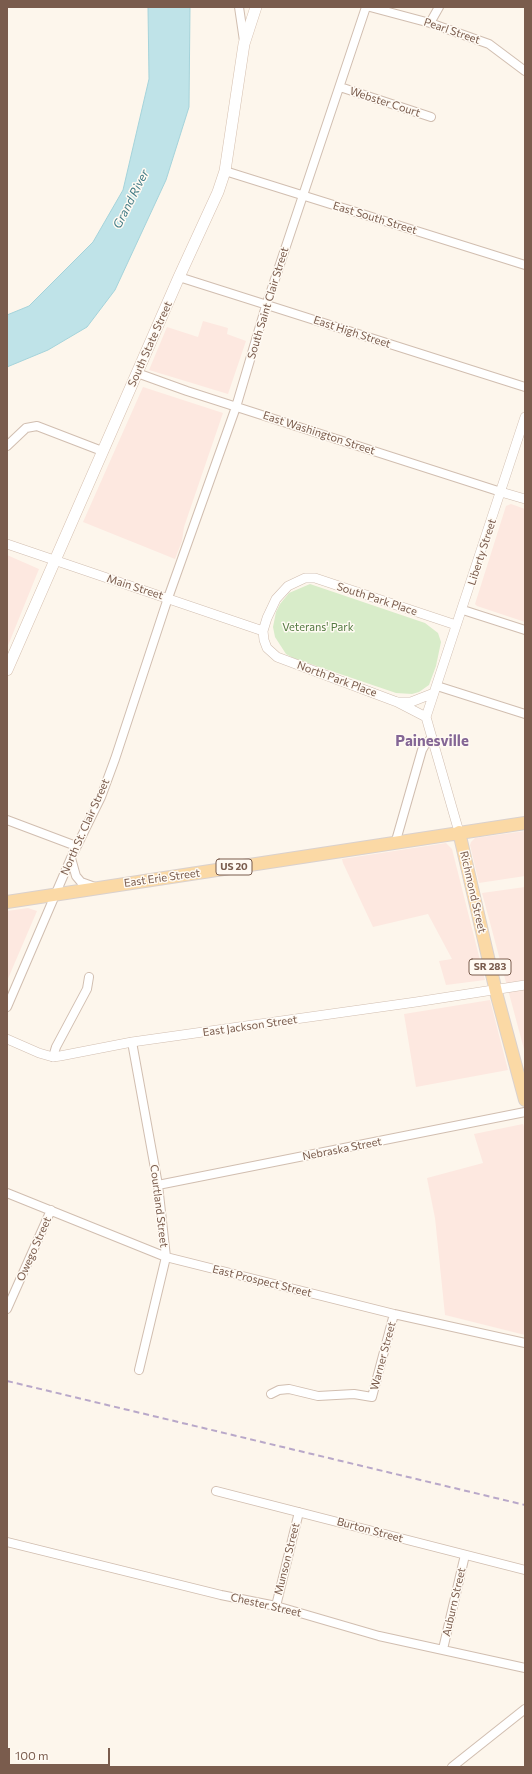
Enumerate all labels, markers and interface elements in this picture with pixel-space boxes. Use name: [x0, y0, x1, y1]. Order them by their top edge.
street label: Pearl Street: [422, 15, 482, 47]
street label: Webster Court: [348, 84, 422, 120]
water label: Grand River: [110, 167, 152, 231]
street label: East South Street: [331, 199, 419, 237]
street label: South Saint Clair Street: [245, 245, 291, 361]
street label: South State Street: [125, 299, 175, 389]
street label: East High Street: [312, 313, 392, 351]
street label: East Washington Street: [261, 409, 377, 457]
street label: Liberty Street: [465, 517, 499, 587]
street label: Main Street: [105, 572, 165, 602]
street label: South Park Place: [335, 580, 419, 618]
park label: Veterans' Park: [282, 620, 354, 634]
street label: North Park Place: [295, 658, 379, 700]
district label: Painesville: [395, 732, 469, 750]
street label: North St. Clair Street: [58, 777, 112, 877]
street label: Richmond Street: [457, 850, 489, 934]
road number: US 20: [216, 859, 252, 875]
street label: East Erie Street: [123, 866, 201, 890]
road number: SR 283: [469, 959, 511, 975]
street label: East Jackson Street: [202, 1013, 298, 1039]
street label: Nebraska Street: [301, 1135, 383, 1163]
street label: Courtland Street: [147, 1164, 171, 1248]
street label: Owego Street: [14, 1215, 54, 1283]
street label: East Prospect Street: [211, 1262, 313, 1300]
street label: Warner Street: [368, 1320, 398, 1392]
street label: Burton Street: [335, 1515, 405, 1545]
street label: Munson Street: [272, 1521, 302, 1597]
street label: Auburn Street: [440, 1566, 468, 1638]
street label: Chester Street: [229, 1590, 303, 1620]
scale bar: [10, 1740, 112, 1766]
text: 100 m: [15, 1748, 49, 1762]

